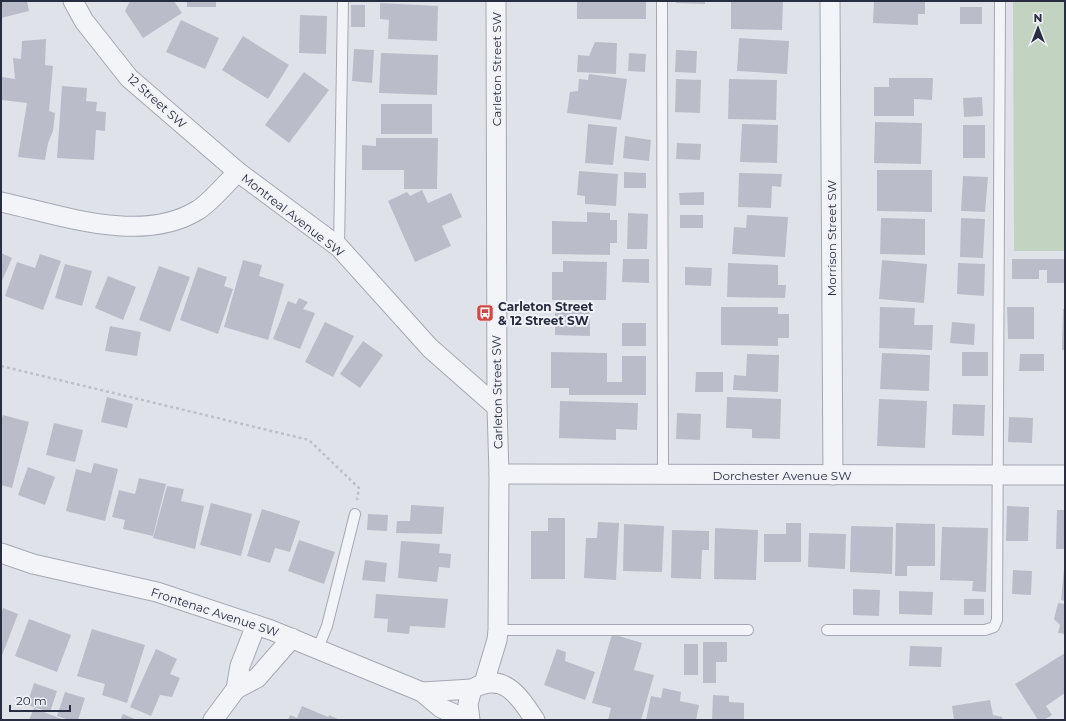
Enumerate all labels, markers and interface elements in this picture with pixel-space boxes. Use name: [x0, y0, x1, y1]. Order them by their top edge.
north arrow: [1018, 8, 1058, 48]
text: N: [1034, 11, 1042, 25]
street label: Carleton Street SW: [489, 12, 504, 126]
street label: 12 Street SW: [124, 71, 190, 131]
street label: Montreal Avenue SW: [239, 170, 347, 260]
street label: Morrison Street SW: [824, 180, 839, 296]
place label: Carleton Street & 12 Street SW: [498, 299, 594, 328]
bus stop icon: Carleton Street & 12 Street SW: [475, 303, 495, 323]
street label: Carleton Street SW: [489, 335, 505, 449]
street label: Dorchester Avenue SW: [713, 468, 851, 483]
street label: Frontenac Avenue SW: [149, 584, 281, 640]
scale bar: [10, 687, 70, 713]
text: 20 m: [16, 693, 47, 708]

